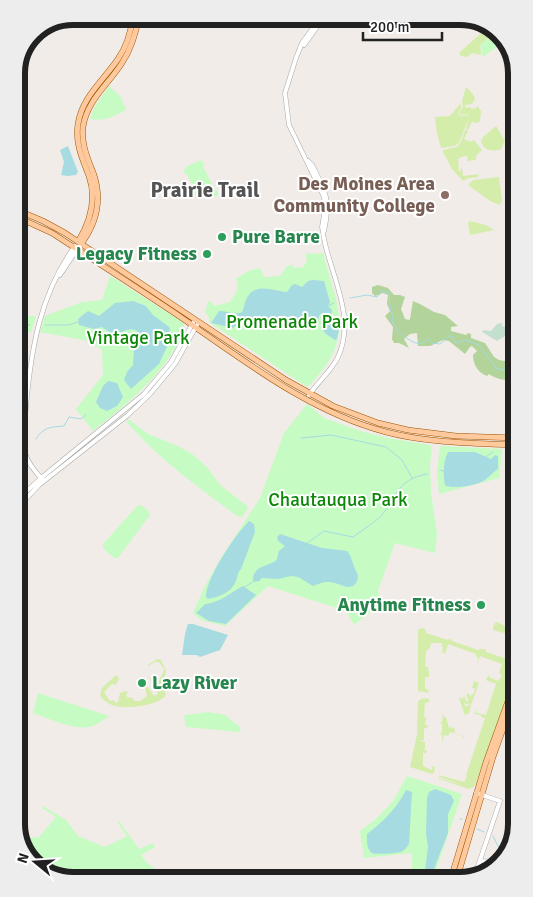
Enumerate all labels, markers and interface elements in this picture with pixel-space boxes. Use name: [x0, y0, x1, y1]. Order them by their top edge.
scale bar: [363, 10, 442, 42]
text: 200 m: [370, 18, 410, 36]
place label: Des Moines Area Community College: [274, 172, 435, 218]
district label: Prairie Trail: [151, 177, 260, 203]
marker: Des Moines Area Community College: [439, 189, 451, 201]
place label: Pure Barre: [232, 225, 320, 249]
marker: Pure Barre: [216, 231, 228, 243]
place label: Legacy Fitness: [76, 242, 197, 266]
marker: Legacy Fitness: [201, 248, 213, 260]
park label: Promenade Park: [226, 310, 358, 334]
park label: Vintage Park: [87, 326, 190, 350]
park label: Chautauqua Park: [268, 488, 408, 512]
place label: Anytime Fitness: [337, 593, 471, 617]
marker: Anytime Fitness: [475, 599, 487, 611]
place label: Lazy River: [152, 671, 237, 695]
marker: Lazy River: [136, 677, 148, 689]
north arrow: [10, 837, 60, 887]
text: N: [14, 851, 33, 865]

